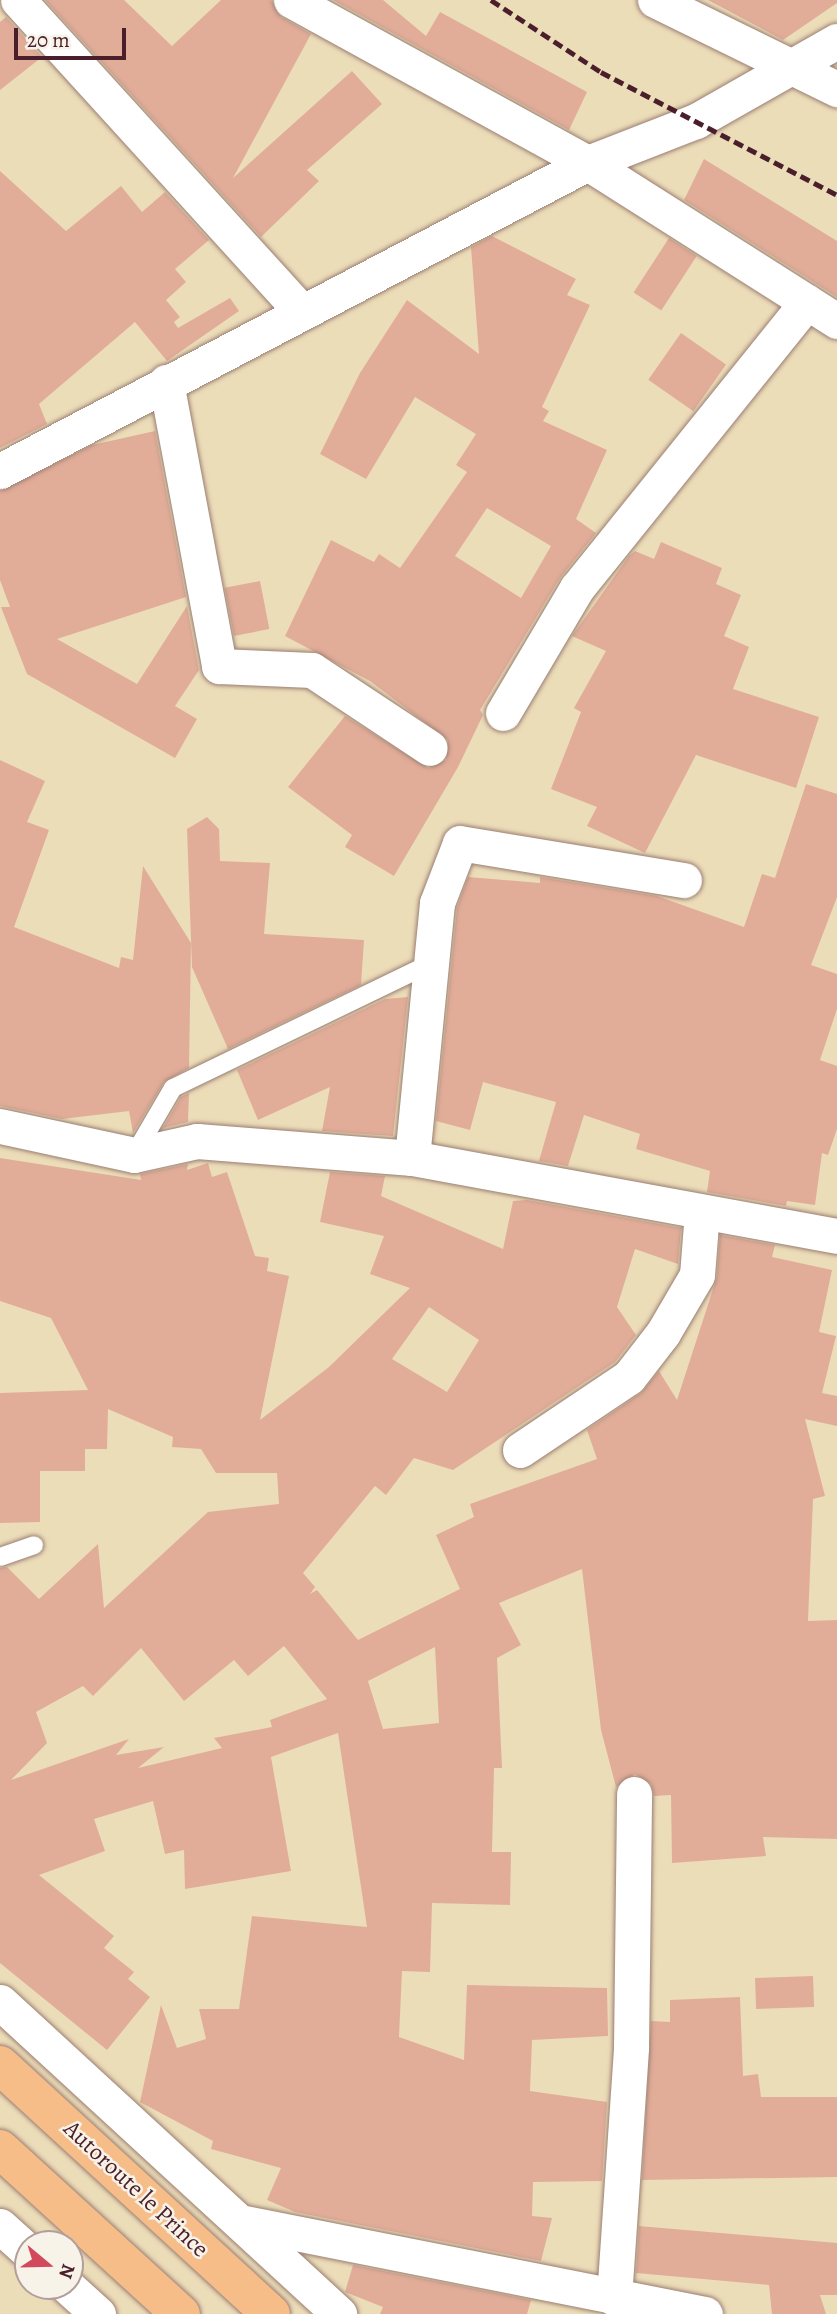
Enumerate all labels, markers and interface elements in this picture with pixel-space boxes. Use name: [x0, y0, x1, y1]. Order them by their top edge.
scale bar: [18, 14, 130, 58]
text: 20 m: [27, 26, 70, 54]
street label: Autoroute le Prince: [58, 2114, 214, 2264]
north arrow: [14, 2230, 84, 2300]
text: N: [52, 2260, 82, 2282]

